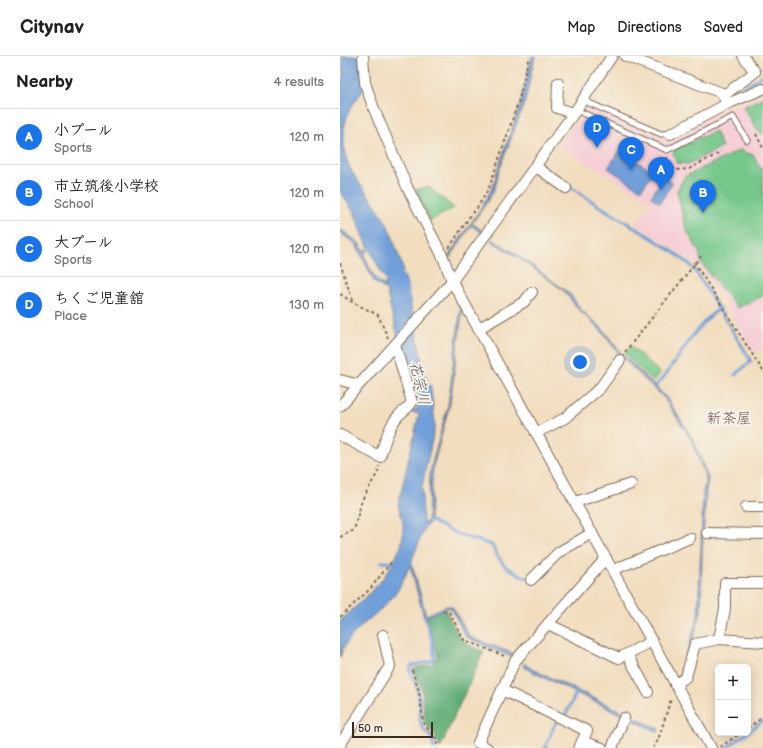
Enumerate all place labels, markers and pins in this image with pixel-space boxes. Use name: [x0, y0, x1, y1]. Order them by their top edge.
pin: D: [584, 115, 610, 148]
pin: C: [618, 137, 644, 170]
pin: A: [648, 157, 674, 190]
pin: B: [690, 180, 716, 213]

